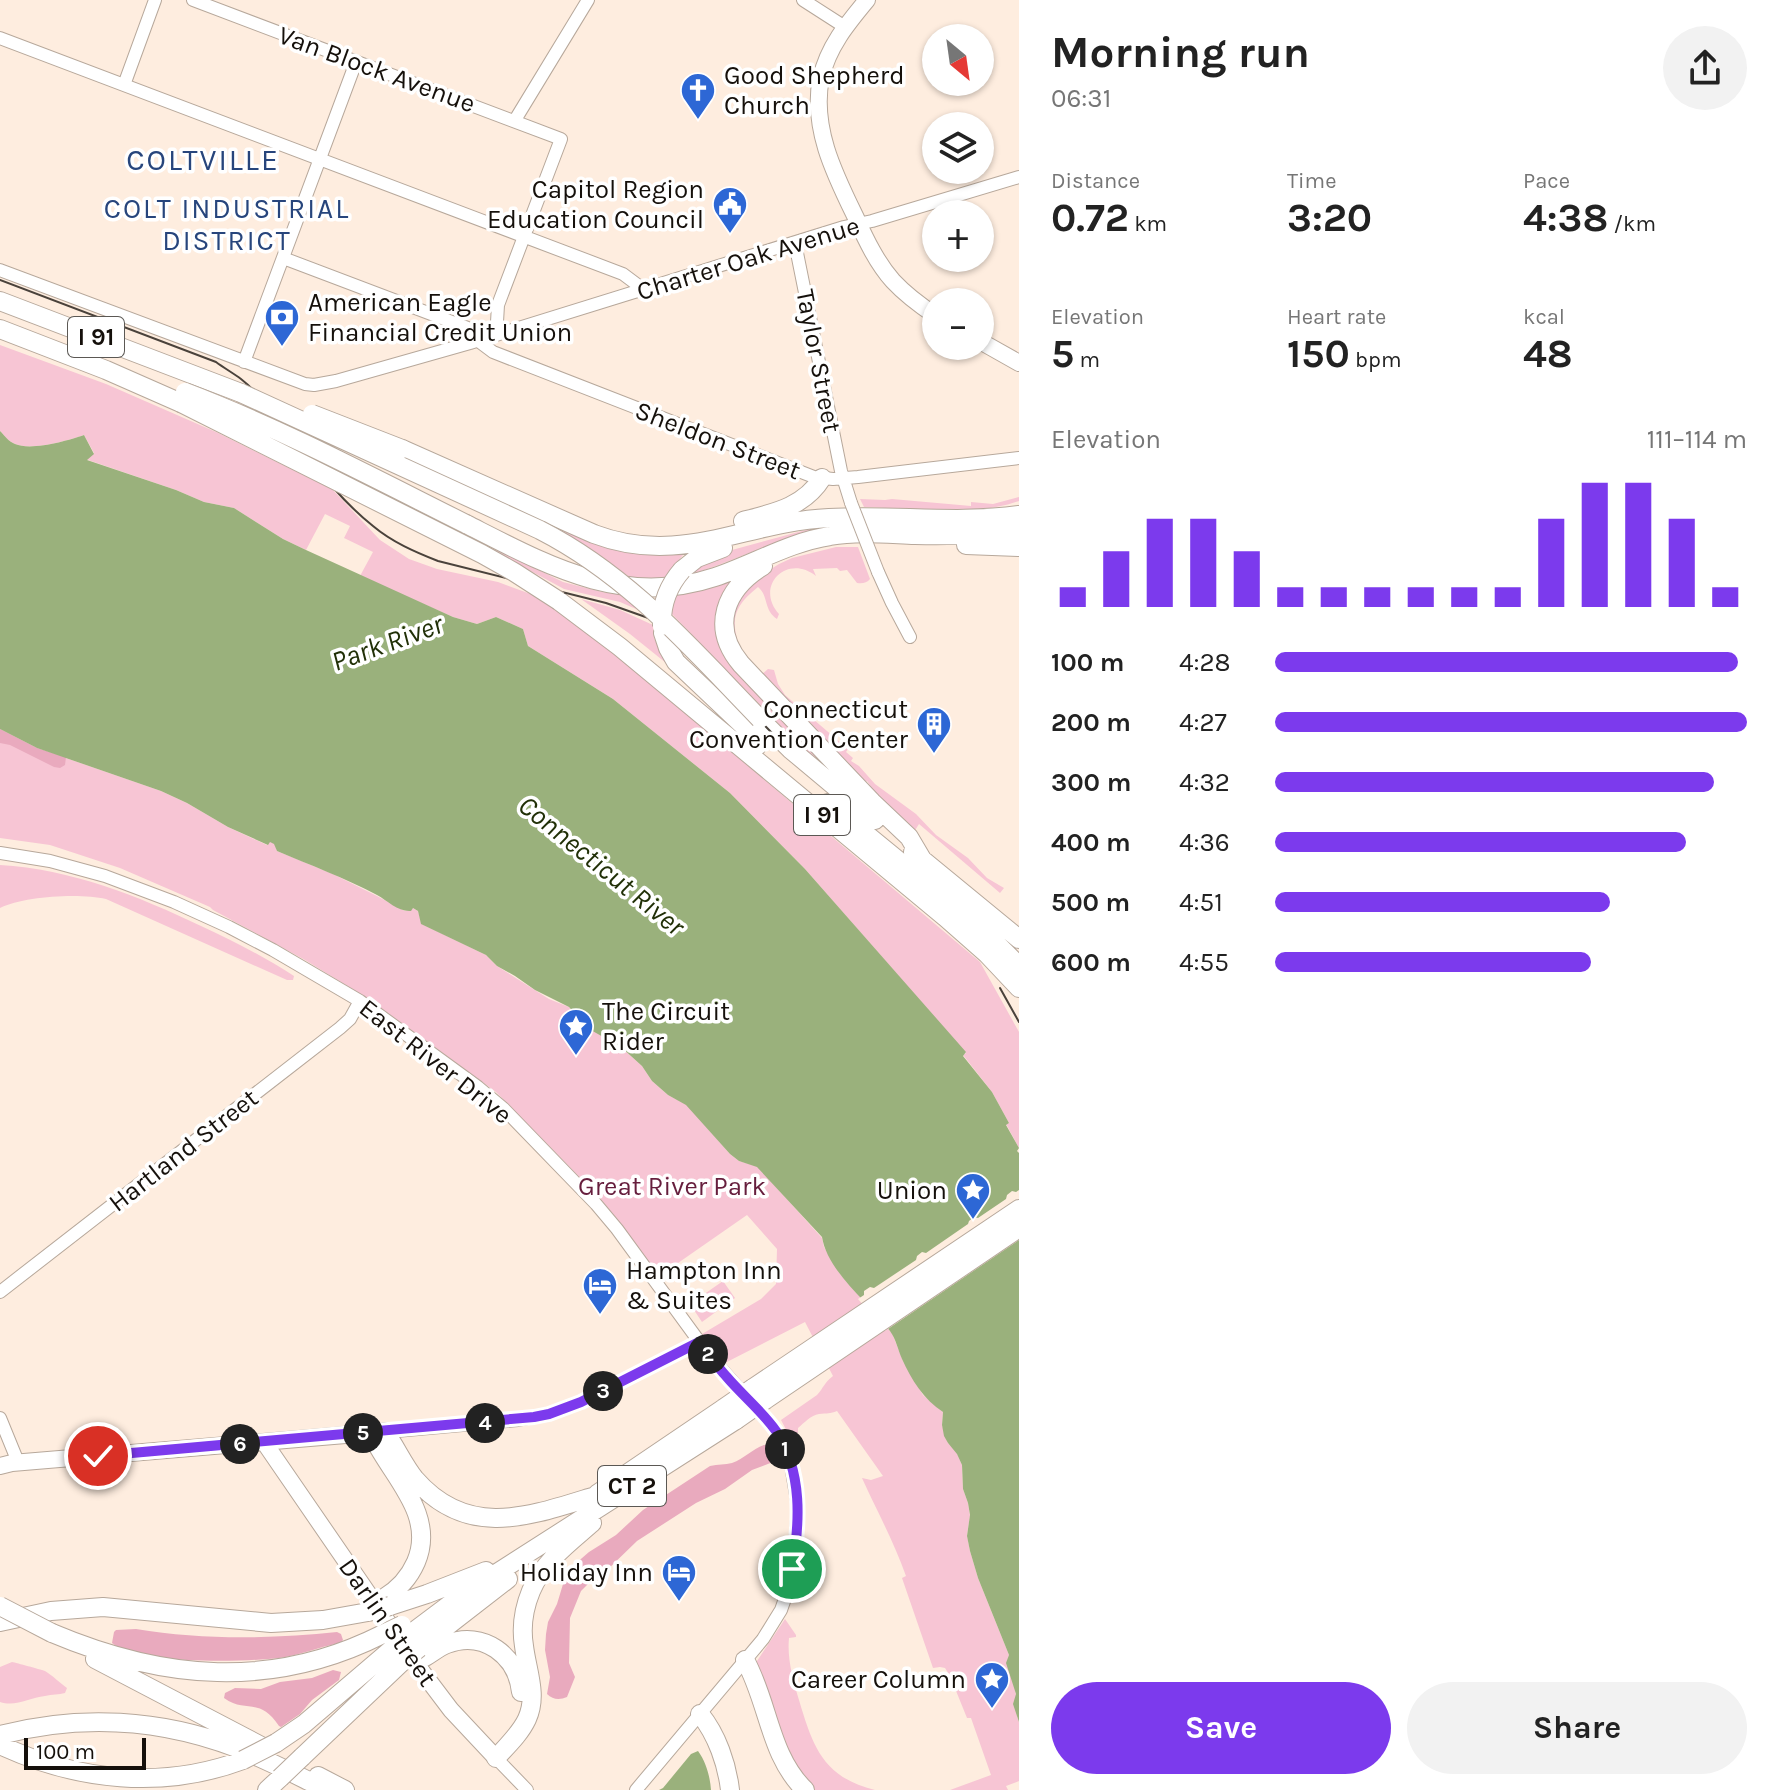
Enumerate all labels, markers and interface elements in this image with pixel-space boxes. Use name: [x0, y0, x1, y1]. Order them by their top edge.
street label: Van Block Avenue: [274, 19, 480, 120]
north arrow: [922, 24, 994, 96]
map controls: [922, 24, 994, 360]
button: share: [1663, 26, 1747, 110]
text: Morning run: [1051, 27, 1310, 78]
place label: Good Shepherd Church: [724, 60, 905, 121]
church icon: Good Shepherd Church: [679, 71, 717, 121]
text: 06:31: [1051, 83, 1111, 114]
button: layers: [922, 112, 994, 184]
district label: COLTVILLE: [126, 142, 280, 178]
text: Distance: [1051, 168, 1140, 194]
text: Time: [1287, 168, 1336, 194]
text: Pace: [1523, 168, 1570, 194]
place label: Capitol Region Education Council: [487, 174, 704, 235]
public building icon: Capitol Region Education Council: [711, 185, 749, 235]
district label: COLT INDUSTRIAL DISTRICT: [104, 192, 350, 257]
text: 0.72: [1051, 194, 1129, 241]
text: 3:20: [1287, 194, 1372, 241]
text: 4:38: [1523, 194, 1608, 241]
button: +: [922, 200, 994, 272]
street label: Charter Oak Avenue: [633, 210, 863, 307]
text: km: [1129, 211, 1167, 237]
text: /km: [1608, 211, 1656, 237]
place label: American Eagle Financial Credit Union: [308, 287, 572, 348]
street label: Taylor Street: [789, 287, 848, 436]
button: −: [922, 288, 994, 360]
bank icon: American Eagle Financial Credit Union: [263, 298, 301, 348]
text: Elevation: [1051, 304, 1144, 330]
text: Heart rate: [1287, 304, 1386, 330]
text: kcal: [1523, 304, 1565, 330]
road number: I 91: [68, 317, 124, 357]
text: 5: [1051, 330, 1074, 377]
text: 150: [1287, 330, 1350, 377]
text: 48: [1523, 330, 1573, 377]
text: m: [1074, 347, 1100, 373]
text: bpm: [1350, 347, 1402, 373]
street label: Sheldon Street: [631, 395, 805, 486]
text: Elevation: [1051, 424, 1161, 455]
text: 111–114 m: [1647, 424, 1747, 455]
water label: Park River: [327, 607, 449, 678]
text: 100 m: [1051, 647, 1124, 678]
text: 4:28: [1179, 647, 1231, 678]
place label: Connecticut Convention Center: [689, 694, 909, 755]
building icon: Connecticut Convention Center: [915, 705, 953, 755]
text: 200 m: [1051, 707, 1131, 738]
text: 4:27: [1179, 707, 1227, 738]
text: 300 m: [1051, 767, 1131, 798]
text: 4:32: [1179, 767, 1230, 798]
water label: Connecticut River: [512, 788, 693, 943]
road number: I 91: [794, 795, 850, 835]
text: 400 m: [1051, 827, 1131, 858]
text: 4:36: [1179, 827, 1230, 858]
text: 500 m: [1051, 887, 1130, 918]
text: 4:51: [1179, 887, 1223, 918]
text: 600 m: [1051, 947, 1131, 978]
text: 4:55: [1179, 947, 1229, 978]
street label: East River Drive: [353, 992, 518, 1131]
place label: The Circuit Rider: [602, 996, 730, 1057]
place icon: The Circuit Rider: [557, 1007, 595, 1057]
street label: Hartland Street: [102, 1082, 264, 1218]
park label: Great River Park: [578, 1171, 766, 1202]
place icon: Union: [954, 1171, 992, 1221]
place label: Union: [877, 1175, 947, 1206]
place label: Hampton Inn & Suites: [626, 1255, 782, 1316]
hotel icon: Hampton Inn & Suites: [581, 1266, 619, 1316]
pin: 2: [688, 1334, 728, 1374]
text: 2: [701, 1341, 715, 1367]
pin: 3: [583, 1371, 623, 1411]
text: 3: [596, 1378, 610, 1404]
pin: 4: [465, 1403, 505, 1443]
text: 4: [478, 1410, 492, 1436]
pin: 5: [343, 1413, 383, 1453]
text: 5: [357, 1420, 369, 1446]
pin: [64, 1422, 132, 1490]
pin: 6: [220, 1424, 260, 1464]
pin: 1: [765, 1429, 805, 1469]
text: 6: [233, 1431, 247, 1457]
icon: check: [76, 1434, 120, 1478]
text: 1: [781, 1436, 789, 1462]
road number: CT 2: [598, 1466, 666, 1506]
pin: [758, 1535, 826, 1603]
icon: arrive: [770, 1547, 814, 1591]
street label: Darlin Street: [332, 1552, 443, 1692]
hotel icon: Holiday Inn: [660, 1553, 698, 1603]
place label: Holiday Inn: [520, 1557, 653, 1588]
place icon: Career Column: [973, 1660, 1011, 1710]
place label: Career Column: [791, 1664, 966, 1695]
button: Save: [1051, 1682, 1391, 1774]
button: Share: [1407, 1682, 1747, 1774]
scale bar: [24, 1734, 146, 1770]
text: 100 m: [36, 1739, 95, 1765]

